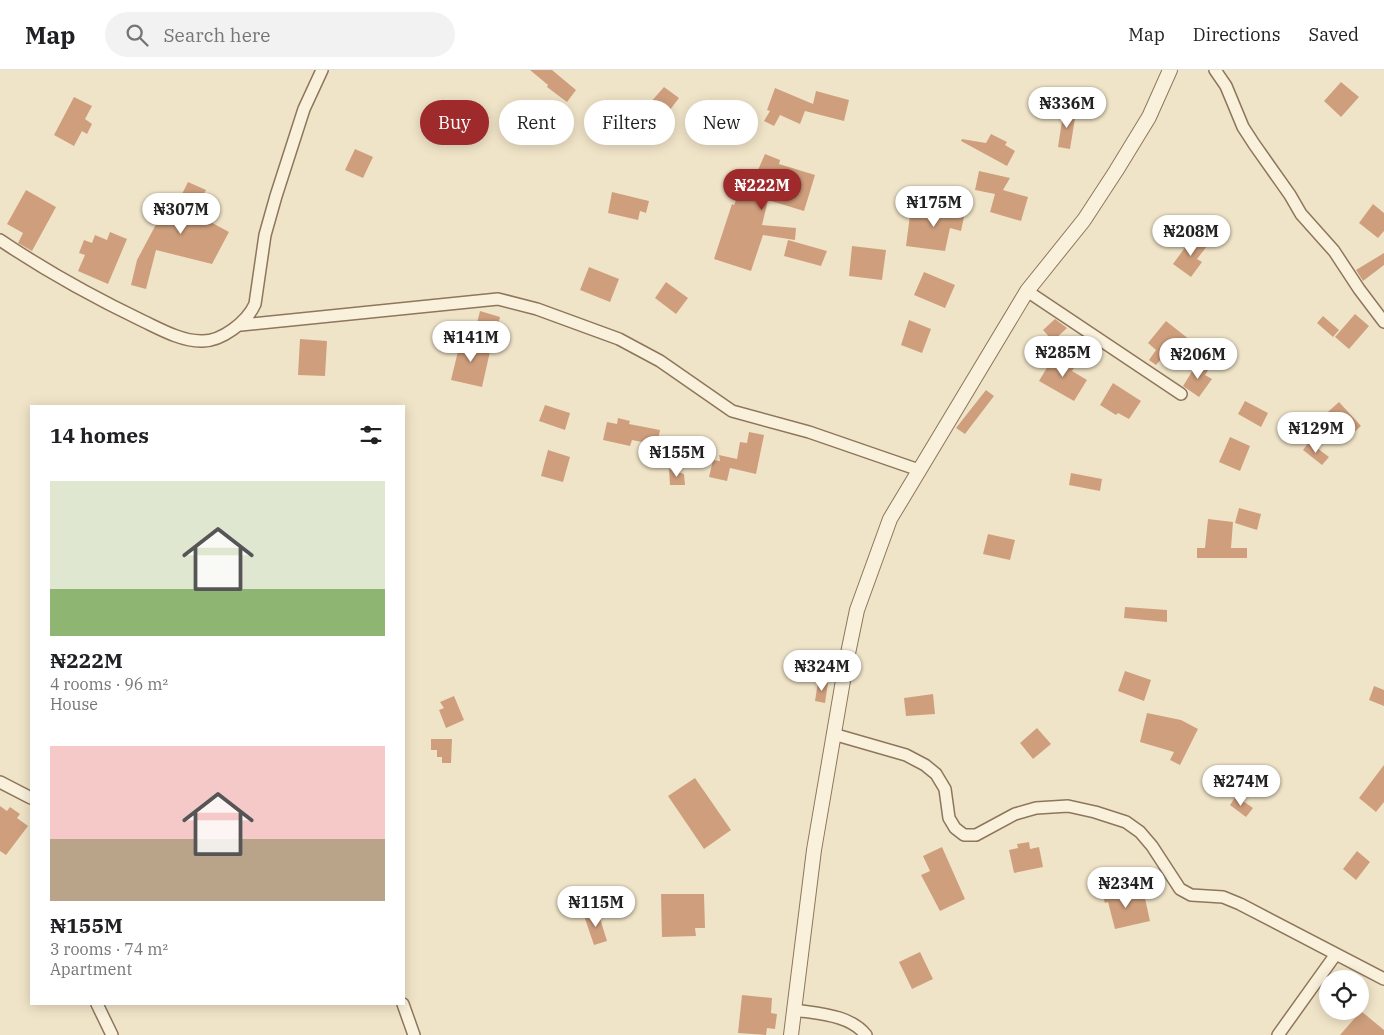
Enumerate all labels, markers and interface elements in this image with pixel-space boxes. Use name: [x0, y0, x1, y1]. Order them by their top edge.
search box: [105, 12, 455, 57]
text: Map: [25, 19, 75, 51]
icon: search: [123, 21, 151, 49]
text: Search here: [163, 23, 270, 47]
text: Map: [1128, 23, 1165, 46]
text: Directions: [1193, 23, 1281, 46]
text: Saved: [1309, 23, 1359, 46]
pin: ₦336M: [1032, 87, 1102, 129]
text: ₦336M: [1039, 93, 1095, 113]
chip: Buy: [420, 100, 489, 145]
chip: Rent: [499, 100, 574, 145]
chip: Filters: [584, 100, 675, 145]
chip: New: [685, 100, 758, 145]
pin: ₦222M: [727, 168, 797, 211]
text: ₦222M: [734, 175, 790, 195]
pin: ₦175M: [899, 186, 969, 228]
pin: ₦307M: [146, 192, 216, 235]
text: ₦175M: [906, 192, 962, 212]
text: ₦307M: [153, 199, 209, 219]
pin: ₦208M: [1156, 214, 1226, 257]
text: ₦208M: [1163, 221, 1219, 241]
pin: ₦141M: [436, 320, 506, 363]
text: ₦141M: [443, 327, 499, 347]
pin: ₦285M: [1028, 336, 1098, 378]
pin: ₦206M: [1163, 338, 1233, 380]
text: ₦285M: [1035, 342, 1091, 362]
text: ₦206M: [1170, 344, 1226, 364]
pin: ₦129M: [1281, 412, 1351, 454]
text: ₦129M: [1288, 418, 1344, 438]
text: 14 homes: [50, 421, 149, 449]
icon: filters: [357, 421, 385, 449]
pin: ₦155M: [642, 436, 712, 478]
text: ₦155M: [649, 442, 705, 462]
icon: home: [173, 514, 263, 604]
text: ₦222M: [50, 646, 123, 674]
pin: ₦324M: [787, 650, 857, 692]
text: ₦324M: [794, 656, 850, 676]
text: 4 rooms · 96 m²: [50, 674, 168, 694]
text: House: [50, 694, 98, 714]
pin: ₦274M: [1206, 764, 1276, 807]
text: ₦274M: [1213, 771, 1269, 791]
icon: home: [173, 779, 263, 869]
pin: ₦234M: [1091, 866, 1161, 909]
text: ₦234M: [1098, 873, 1154, 893]
pin: ₦115M: [561, 886, 631, 928]
text: ₦115M: [568, 892, 624, 912]
text: ₦155M: [50, 911, 123, 939]
text: 3 rooms · 74 m²: [50, 939, 168, 959]
text: Apartment: [50, 959, 132, 979]
map controls: [1319, 970, 1369, 1020]
button: locate: [1319, 970, 1369, 1020]

